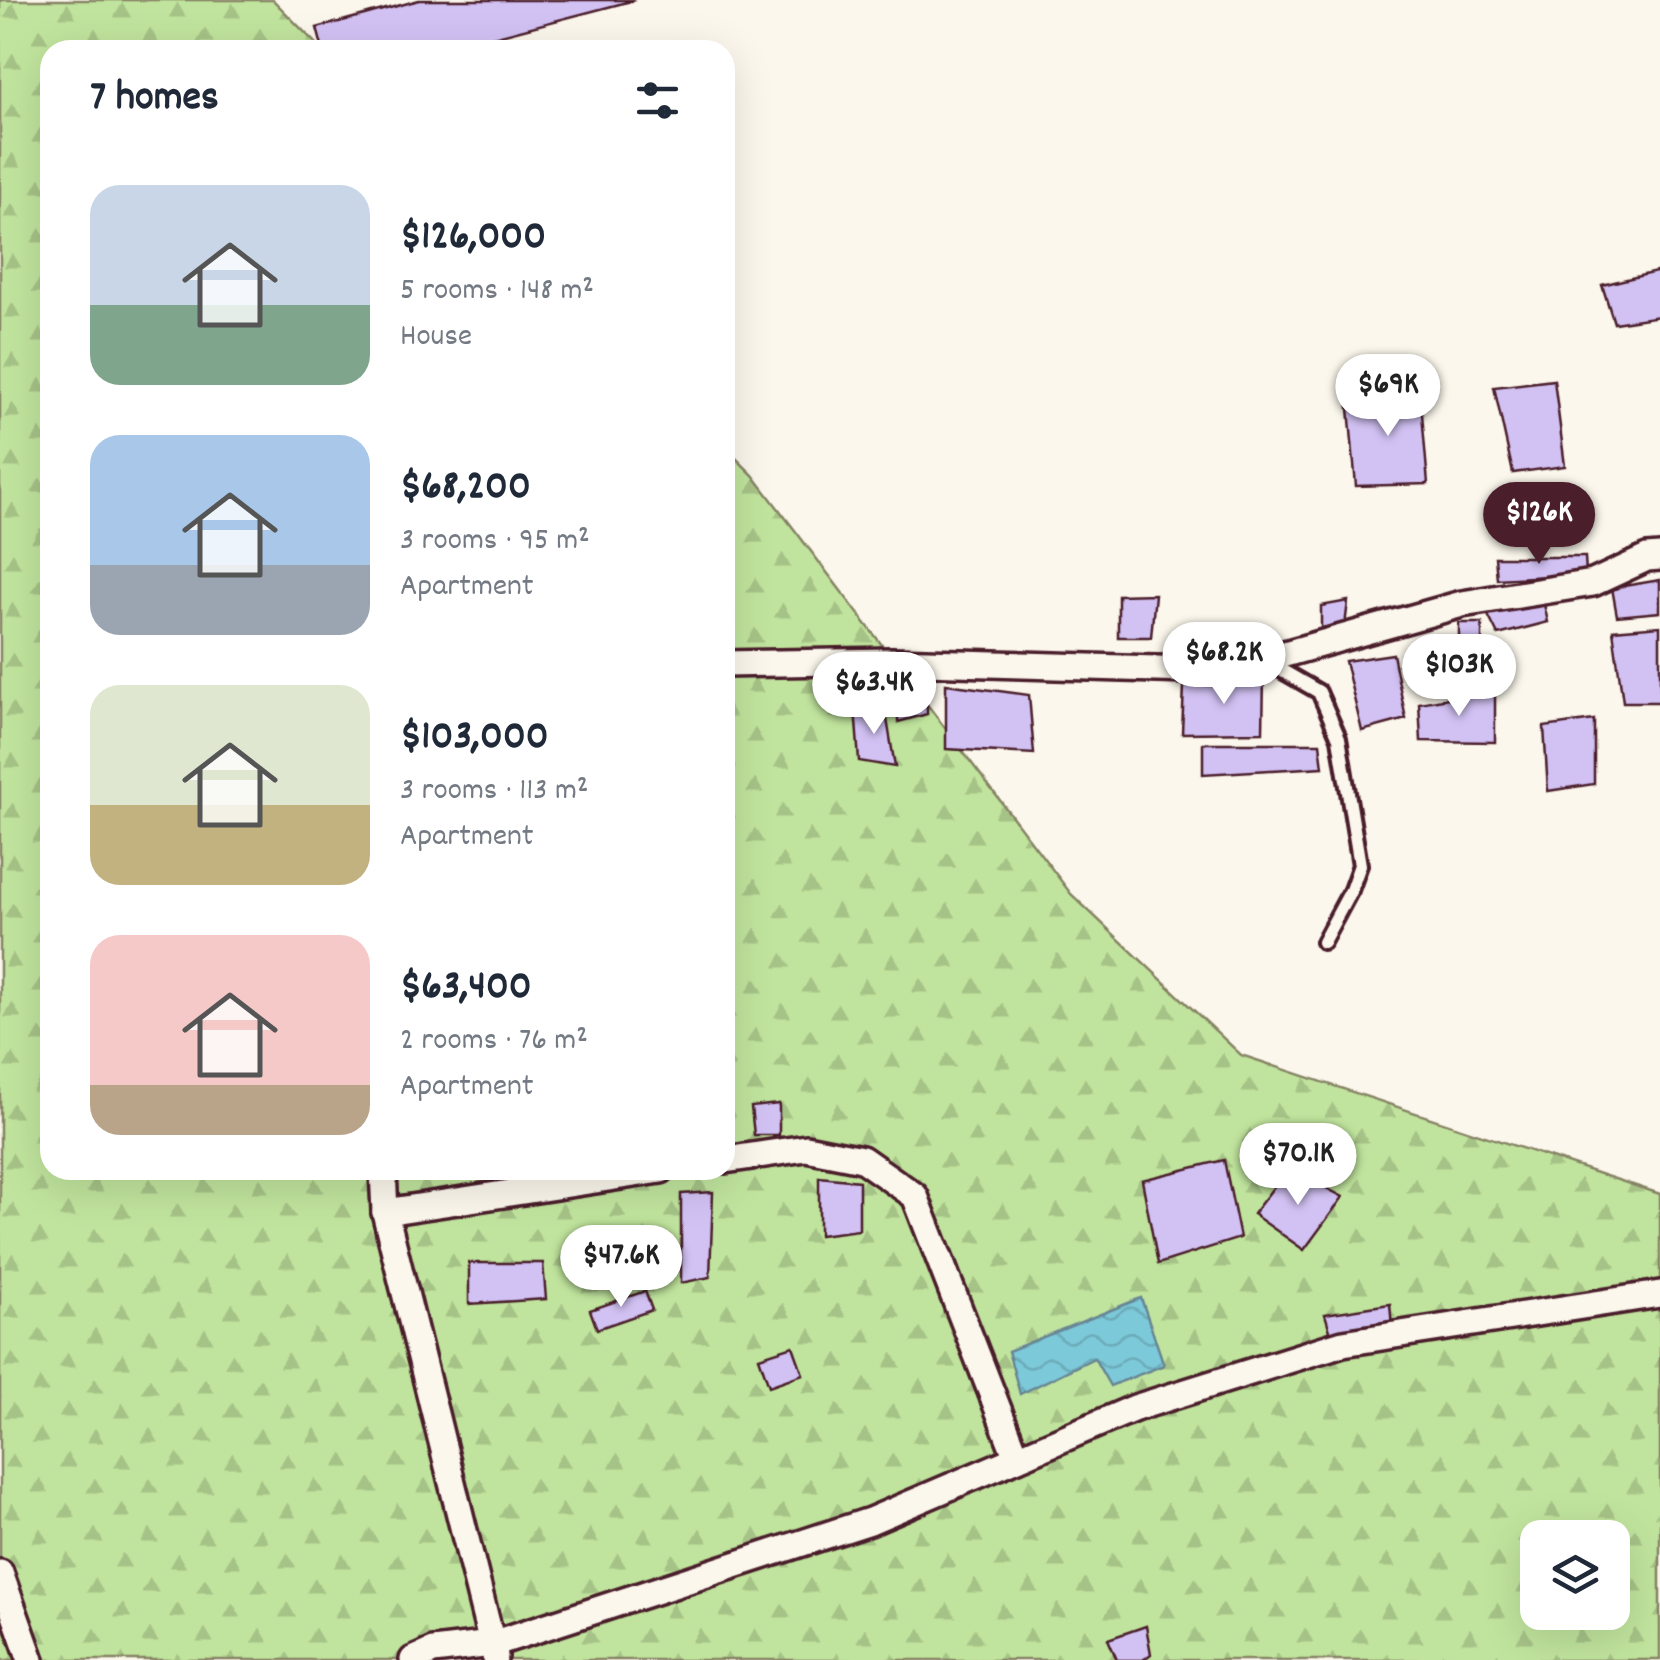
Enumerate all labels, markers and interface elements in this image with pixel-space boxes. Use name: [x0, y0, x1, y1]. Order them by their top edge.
text: 7 homes: [90, 70, 219, 130]
icon: filters: [630, 73, 685, 128]
text: $126,000: [400, 209, 546, 269]
icon: home: [170, 225, 290, 345]
text: 5 rooms · 148 m²: [400, 269, 594, 315]
text: House: [400, 315, 472, 361]
pin: $69K: [1329, 354, 1447, 439]
text: $69K: [1357, 363, 1419, 409]
text: $68,200: [400, 459, 531, 519]
icon: home: [170, 475, 290, 595]
pin: $126K: [1469, 482, 1609, 567]
text: $126K: [1505, 491, 1573, 537]
text: 3 rooms · 95 m²: [400, 519, 590, 565]
text: Apartment: [400, 565, 534, 611]
pin: $68.2K: [1143, 622, 1305, 707]
text: $68.2K: [1185, 631, 1263, 677]
pin: $103K: [1389, 634, 1529, 719]
text: $103K: [1424, 643, 1494, 689]
pin: $63.4K: [793, 652, 955, 737]
text: $63.4K: [834, 661, 914, 707]
text: $103,000: [400, 709, 549, 769]
icon: home: [170, 725, 290, 845]
text: 3 rooms · 113 m²: [400, 769, 589, 815]
text: Apartment: [400, 815, 534, 861]
text: $63,400: [400, 959, 532, 1019]
icon: home: [170, 975, 290, 1095]
text: 2 rooms · 76 m²: [400, 1019, 588, 1065]
text: Apartment: [400, 1065, 534, 1111]
pin: $70.1K: [1217, 1123, 1379, 1208]
text: $70.1K: [1261, 1132, 1335, 1178]
pin: $47.6K: [540, 1225, 702, 1310]
text: $47.6K: [582, 1234, 660, 1280]
map controls: [1520, 1520, 1630, 1630]
button: layers: [1520, 1520, 1630, 1630]

